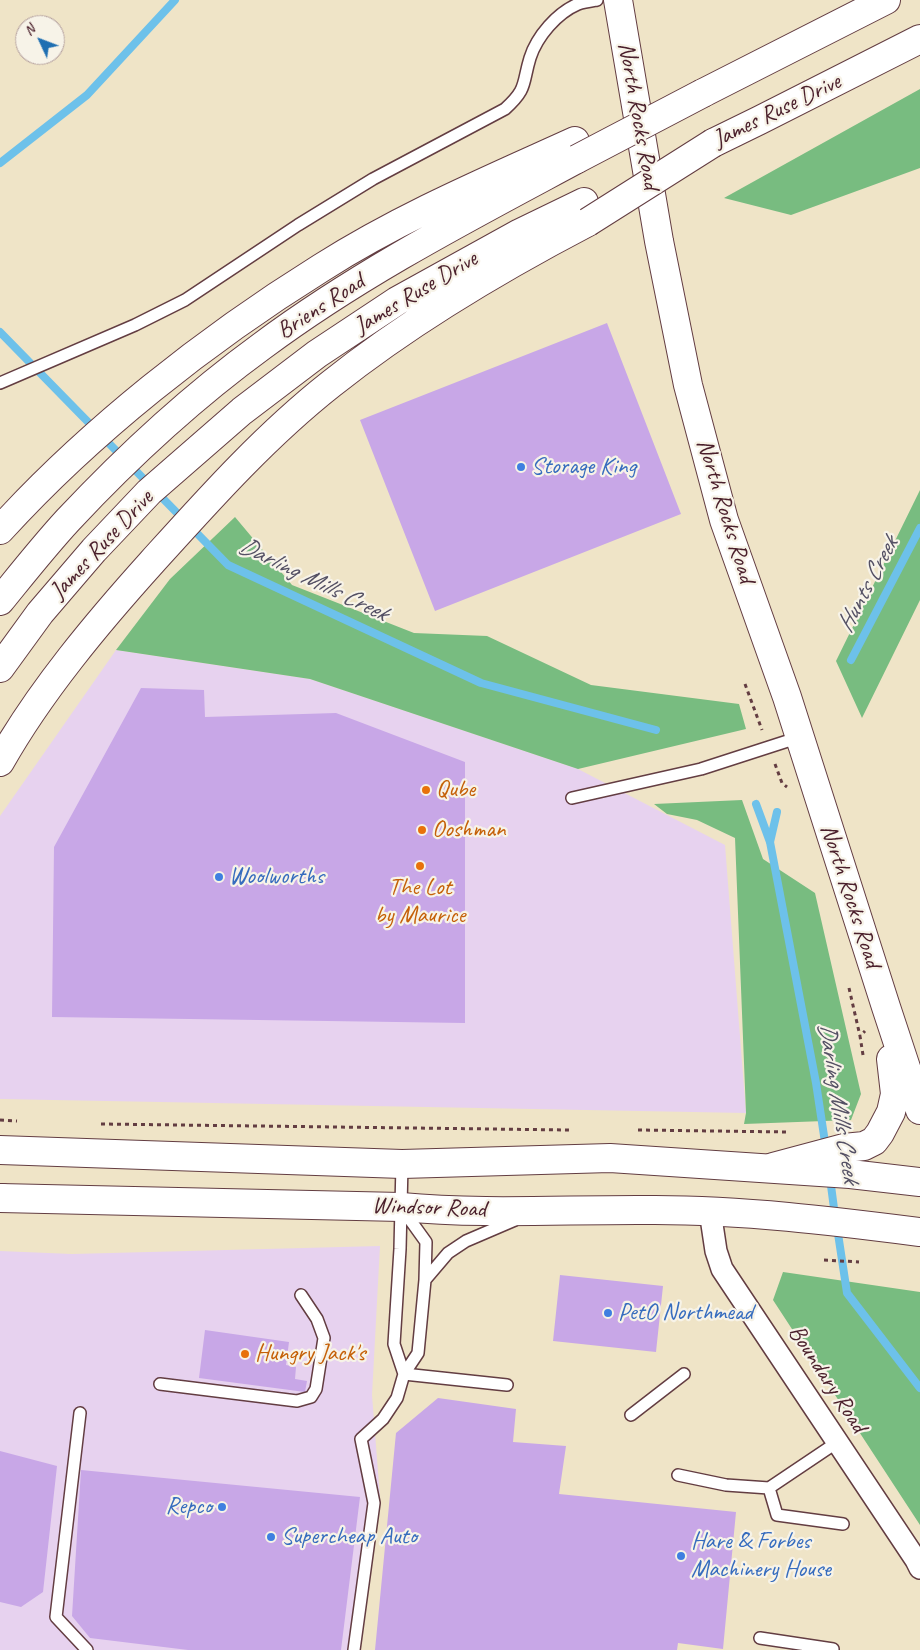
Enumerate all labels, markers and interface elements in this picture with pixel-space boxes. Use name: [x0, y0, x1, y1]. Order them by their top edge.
north arrow: [15, 15, 65, 65]
text: N: [20, 21, 39, 39]
street label: North Rocks Road: [611, 40, 665, 192]
street label: James Ruse Drive: [708, 68, 846, 154]
street label: James Ruse Drive: [349, 245, 483, 341]
street label: Briens Road: [272, 268, 370, 346]
street label: North Rocks Road: [689, 436, 761, 586]
place label: Storage King: [531, 453, 636, 481]
marker: Storage King: [515, 461, 527, 473]
street label: James Ruse Drive: [44, 484, 160, 606]
water label: Darling Mills Creek: [234, 531, 392, 629]
water label: Hunts Creek: [830, 532, 906, 638]
place label: Qube: [436, 776, 475, 804]
marker: Qube: [420, 784, 432, 796]
place label: Ooshman: [432, 816, 506, 844]
street label: North Rocks Road: [813, 821, 887, 971]
marker: Ooshman: [416, 824, 428, 836]
marker: The Lot by Maurice: [414, 860, 426, 872]
place label: Woolworths: [229, 863, 324, 891]
marker: Woolworths: [213, 871, 225, 883]
place label: The Lot by Maurice: [375, 874, 465, 930]
water label: Darling Mills Creek: [811, 1021, 865, 1185]
street label: Windsor Road: [372, 1192, 486, 1224]
place label: PetO Northmead: [618, 1299, 753, 1327]
marker: PetO Northmead: [602, 1307, 614, 1319]
street label: Boundary Road: [782, 1320, 872, 1438]
place label: Hungry Jack's: [255, 1340, 365, 1368]
marker: Hungry Jack's: [239, 1348, 251, 1360]
place label: Repco: [166, 1493, 212, 1521]
marker: Repco: [216, 1501, 228, 1513]
place label: Supercheap Auto: [281, 1523, 417, 1551]
place label: Hare & Forbes Machinery House: [691, 1528, 831, 1584]
marker: Supercheap Auto: [265, 1531, 277, 1543]
marker: Hare & Forbes Machinery House: [675, 1550, 687, 1562]

